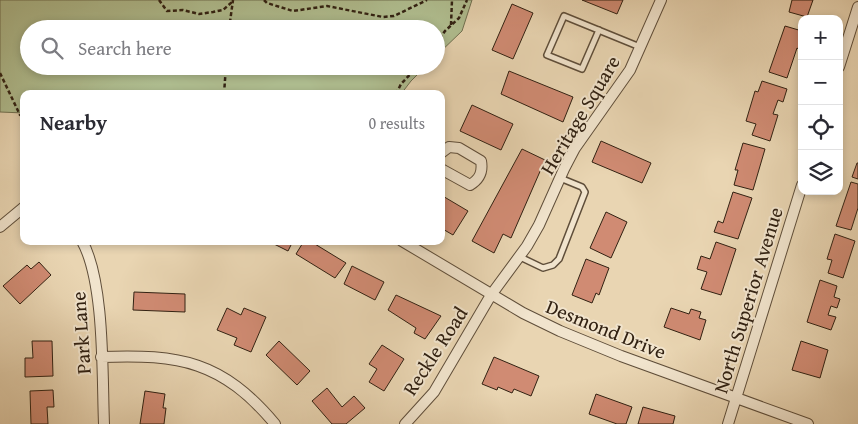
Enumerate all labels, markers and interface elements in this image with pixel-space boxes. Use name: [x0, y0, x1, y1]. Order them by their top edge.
map controls: [798, 15, 843, 195]
button: +: [798, 15, 843, 60]
search box: [20, 20, 445, 75]
icon: search: [38, 34, 66, 62]
text: Search here: [78, 34, 172, 62]
street label: Heritage Square: [532, 50, 627, 180]
button: −: [798, 60, 843, 105]
button: locate: [798, 105, 843, 150]
text: Nearby: [40, 107, 107, 138]
text: 0 results: [368, 111, 425, 135]
button: layers: [798, 150, 843, 195]
street label: North Superior Avenue: [705, 203, 790, 396]
street label: Park Lane: [63, 291, 98, 375]
street label: Desmond Drive: [542, 291, 671, 366]
street label: Reckle Road: [395, 300, 474, 401]

